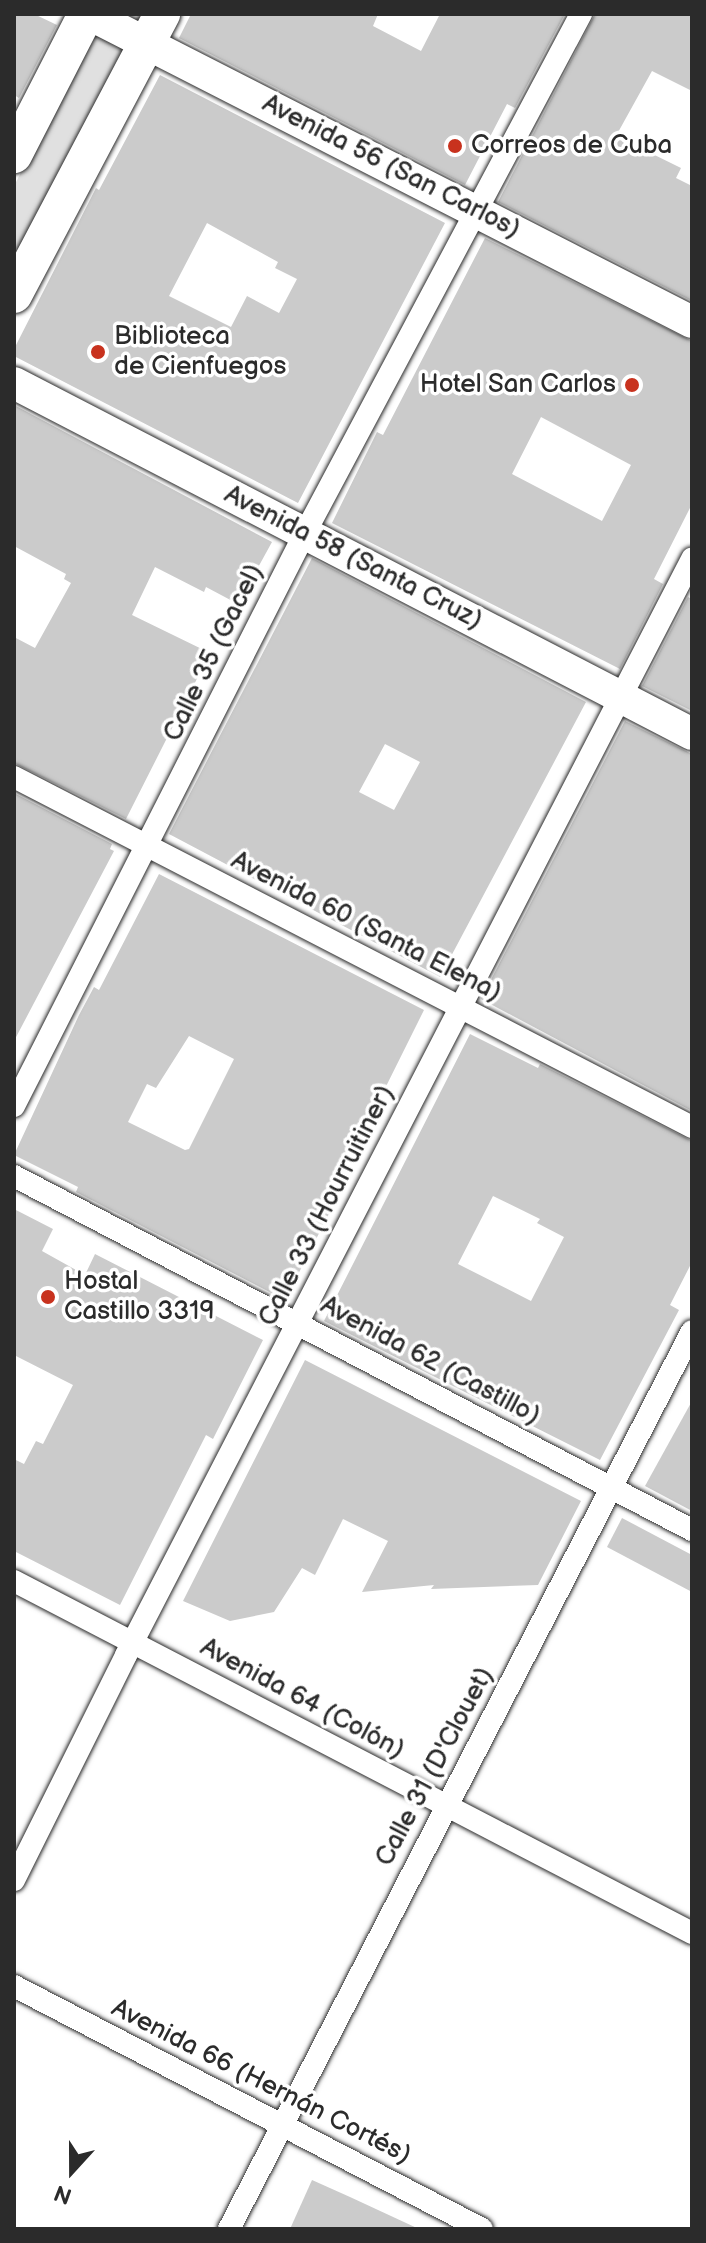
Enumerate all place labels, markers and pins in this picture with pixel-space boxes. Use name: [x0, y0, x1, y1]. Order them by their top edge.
place label: Correos de Cuba: [471, 130, 672, 162]
marker: Correos de Cuba: [446, 137, 464, 155]
place label: Biblioteca de Cienfuegos: [114, 321, 286, 382]
marker: Biblioteca de Cienfuegos: [89, 343, 107, 361]
place label: Hotel San Carlos: [419, 369, 616, 401]
marker: Hotel San Carlos: [623, 376, 641, 394]
place label: Hostal Castillo 3319: [64, 1266, 214, 1328]
marker: Hostal Castillo 3319: [39, 1288, 57, 1306]

